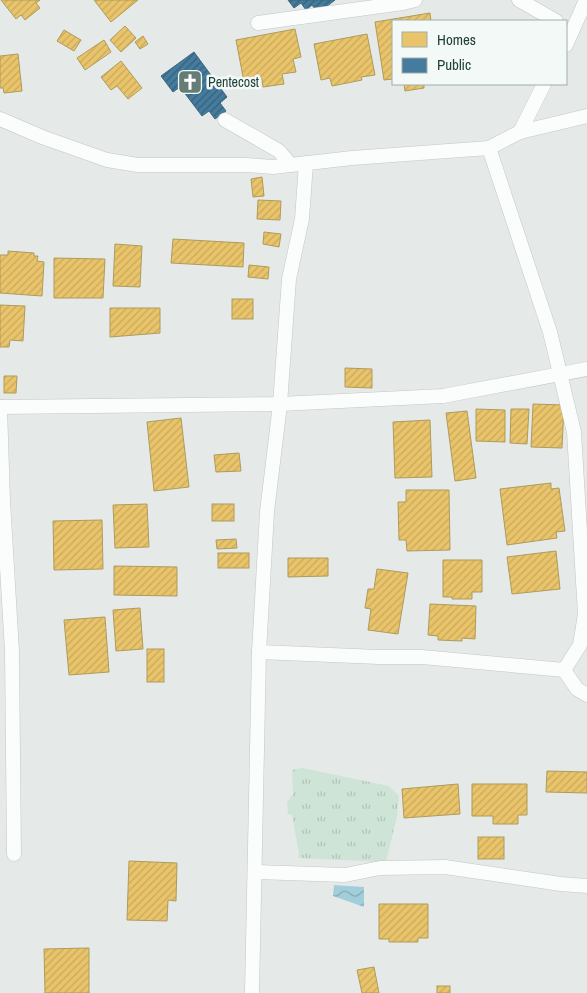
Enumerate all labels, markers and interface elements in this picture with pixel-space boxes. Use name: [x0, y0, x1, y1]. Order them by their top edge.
legend: [392, 20, 567, 85]
text: Homes: [437, 29, 476, 50]
text: Public: [437, 54, 471, 75]
church icon: Pentecost: [177, 69, 203, 95]
place label: Pentecost: [208, 73, 259, 91]

